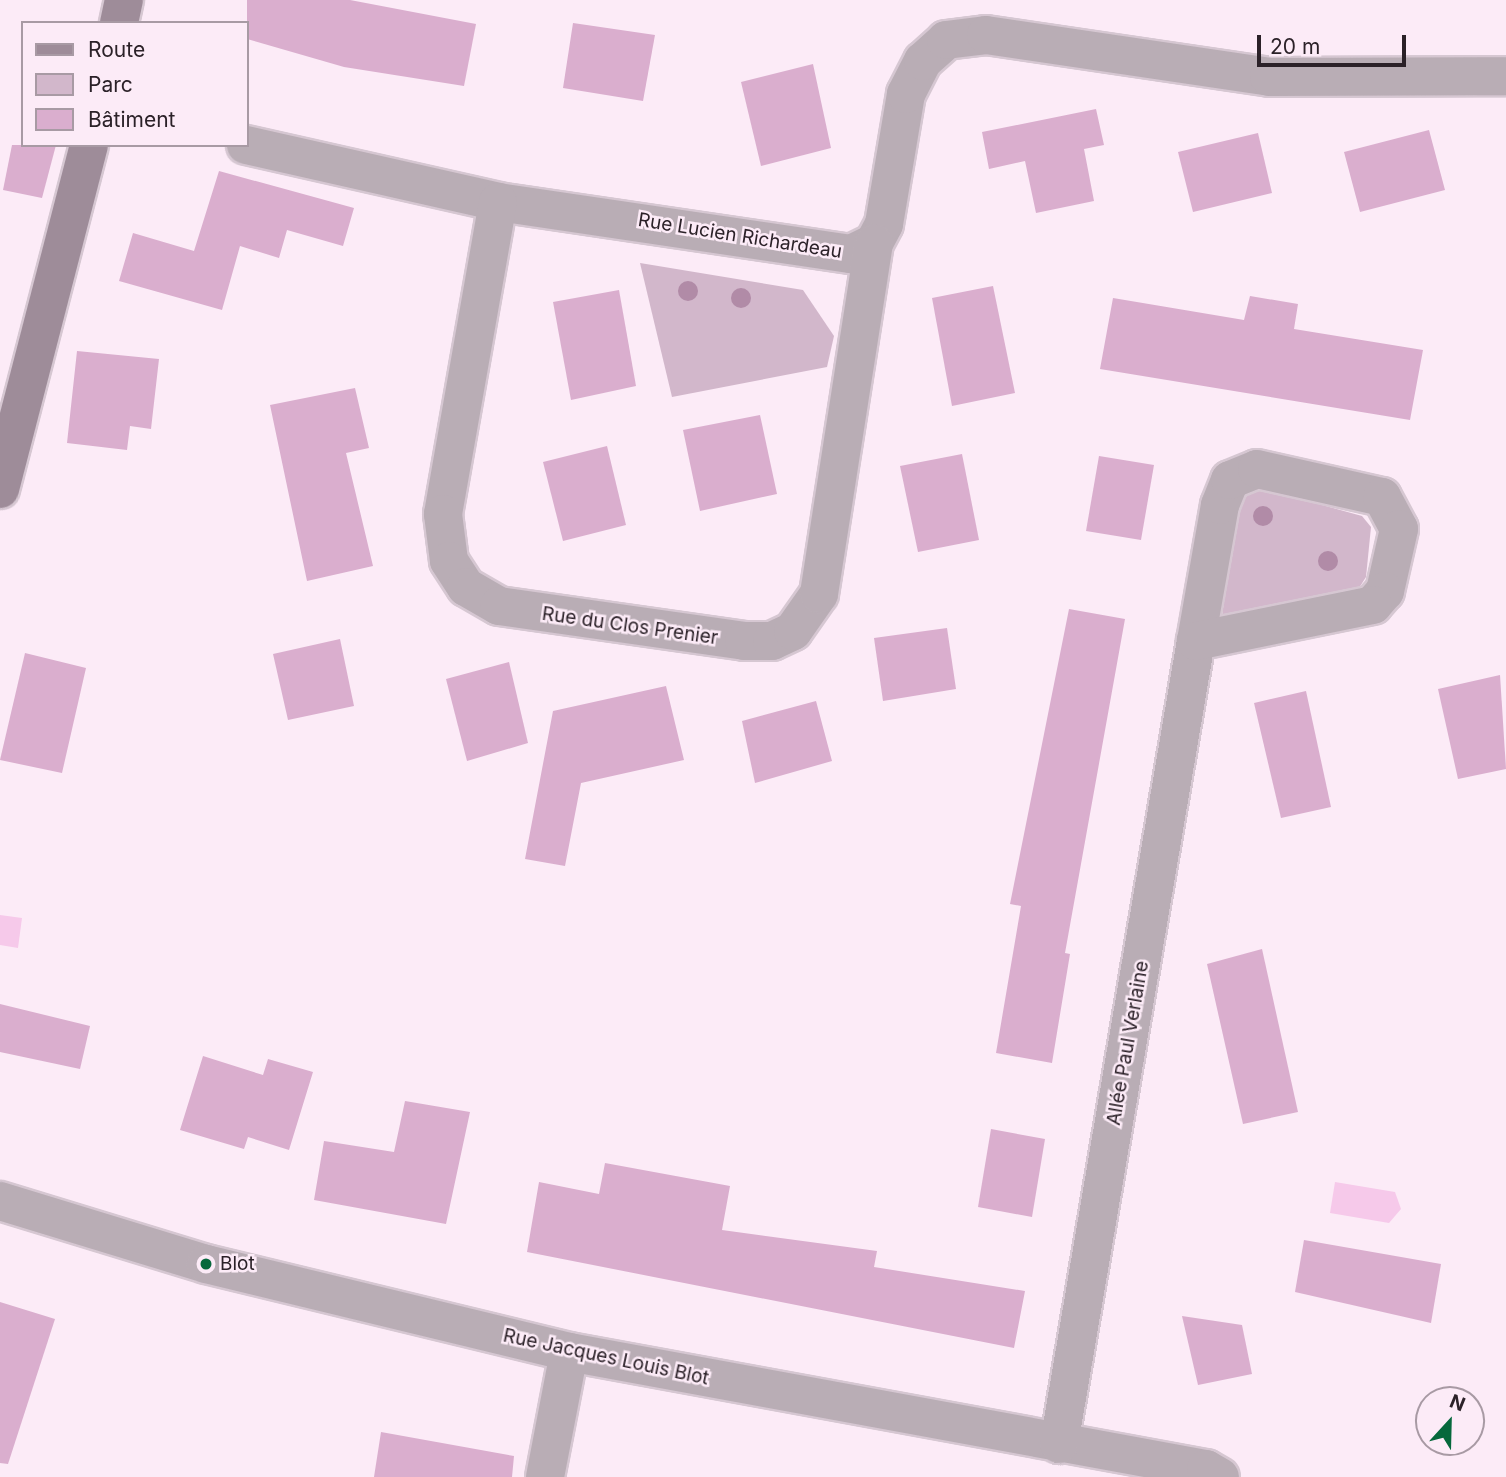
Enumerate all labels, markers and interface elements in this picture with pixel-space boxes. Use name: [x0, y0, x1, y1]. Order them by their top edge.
legend: [21, 21, 248, 147]
scale bar: [1261, 21, 1410, 65]
text: 20 m: [1270, 34, 1320, 59]
text: Route: [88, 37, 145, 62]
text: Parc: [88, 72, 133, 97]
text: Bâtiment: [88, 107, 175, 132]
street label: Rue Lucien Richardeau: [636, 209, 844, 263]
street label: Rue du Clos Prenier: [541, 602, 719, 650]
street label: Allée Paul Verlaine: [1102, 959, 1154, 1127]
place label: Blot: [220, 1253, 255, 1275]
marker: Blot: [198, 1256, 214, 1272]
street label: Rue Jacques Louis Blot: [501, 1324, 711, 1390]
north arrow: [1415, 1386, 1485, 1456]
text: N: [1446, 1390, 1468, 1416]

